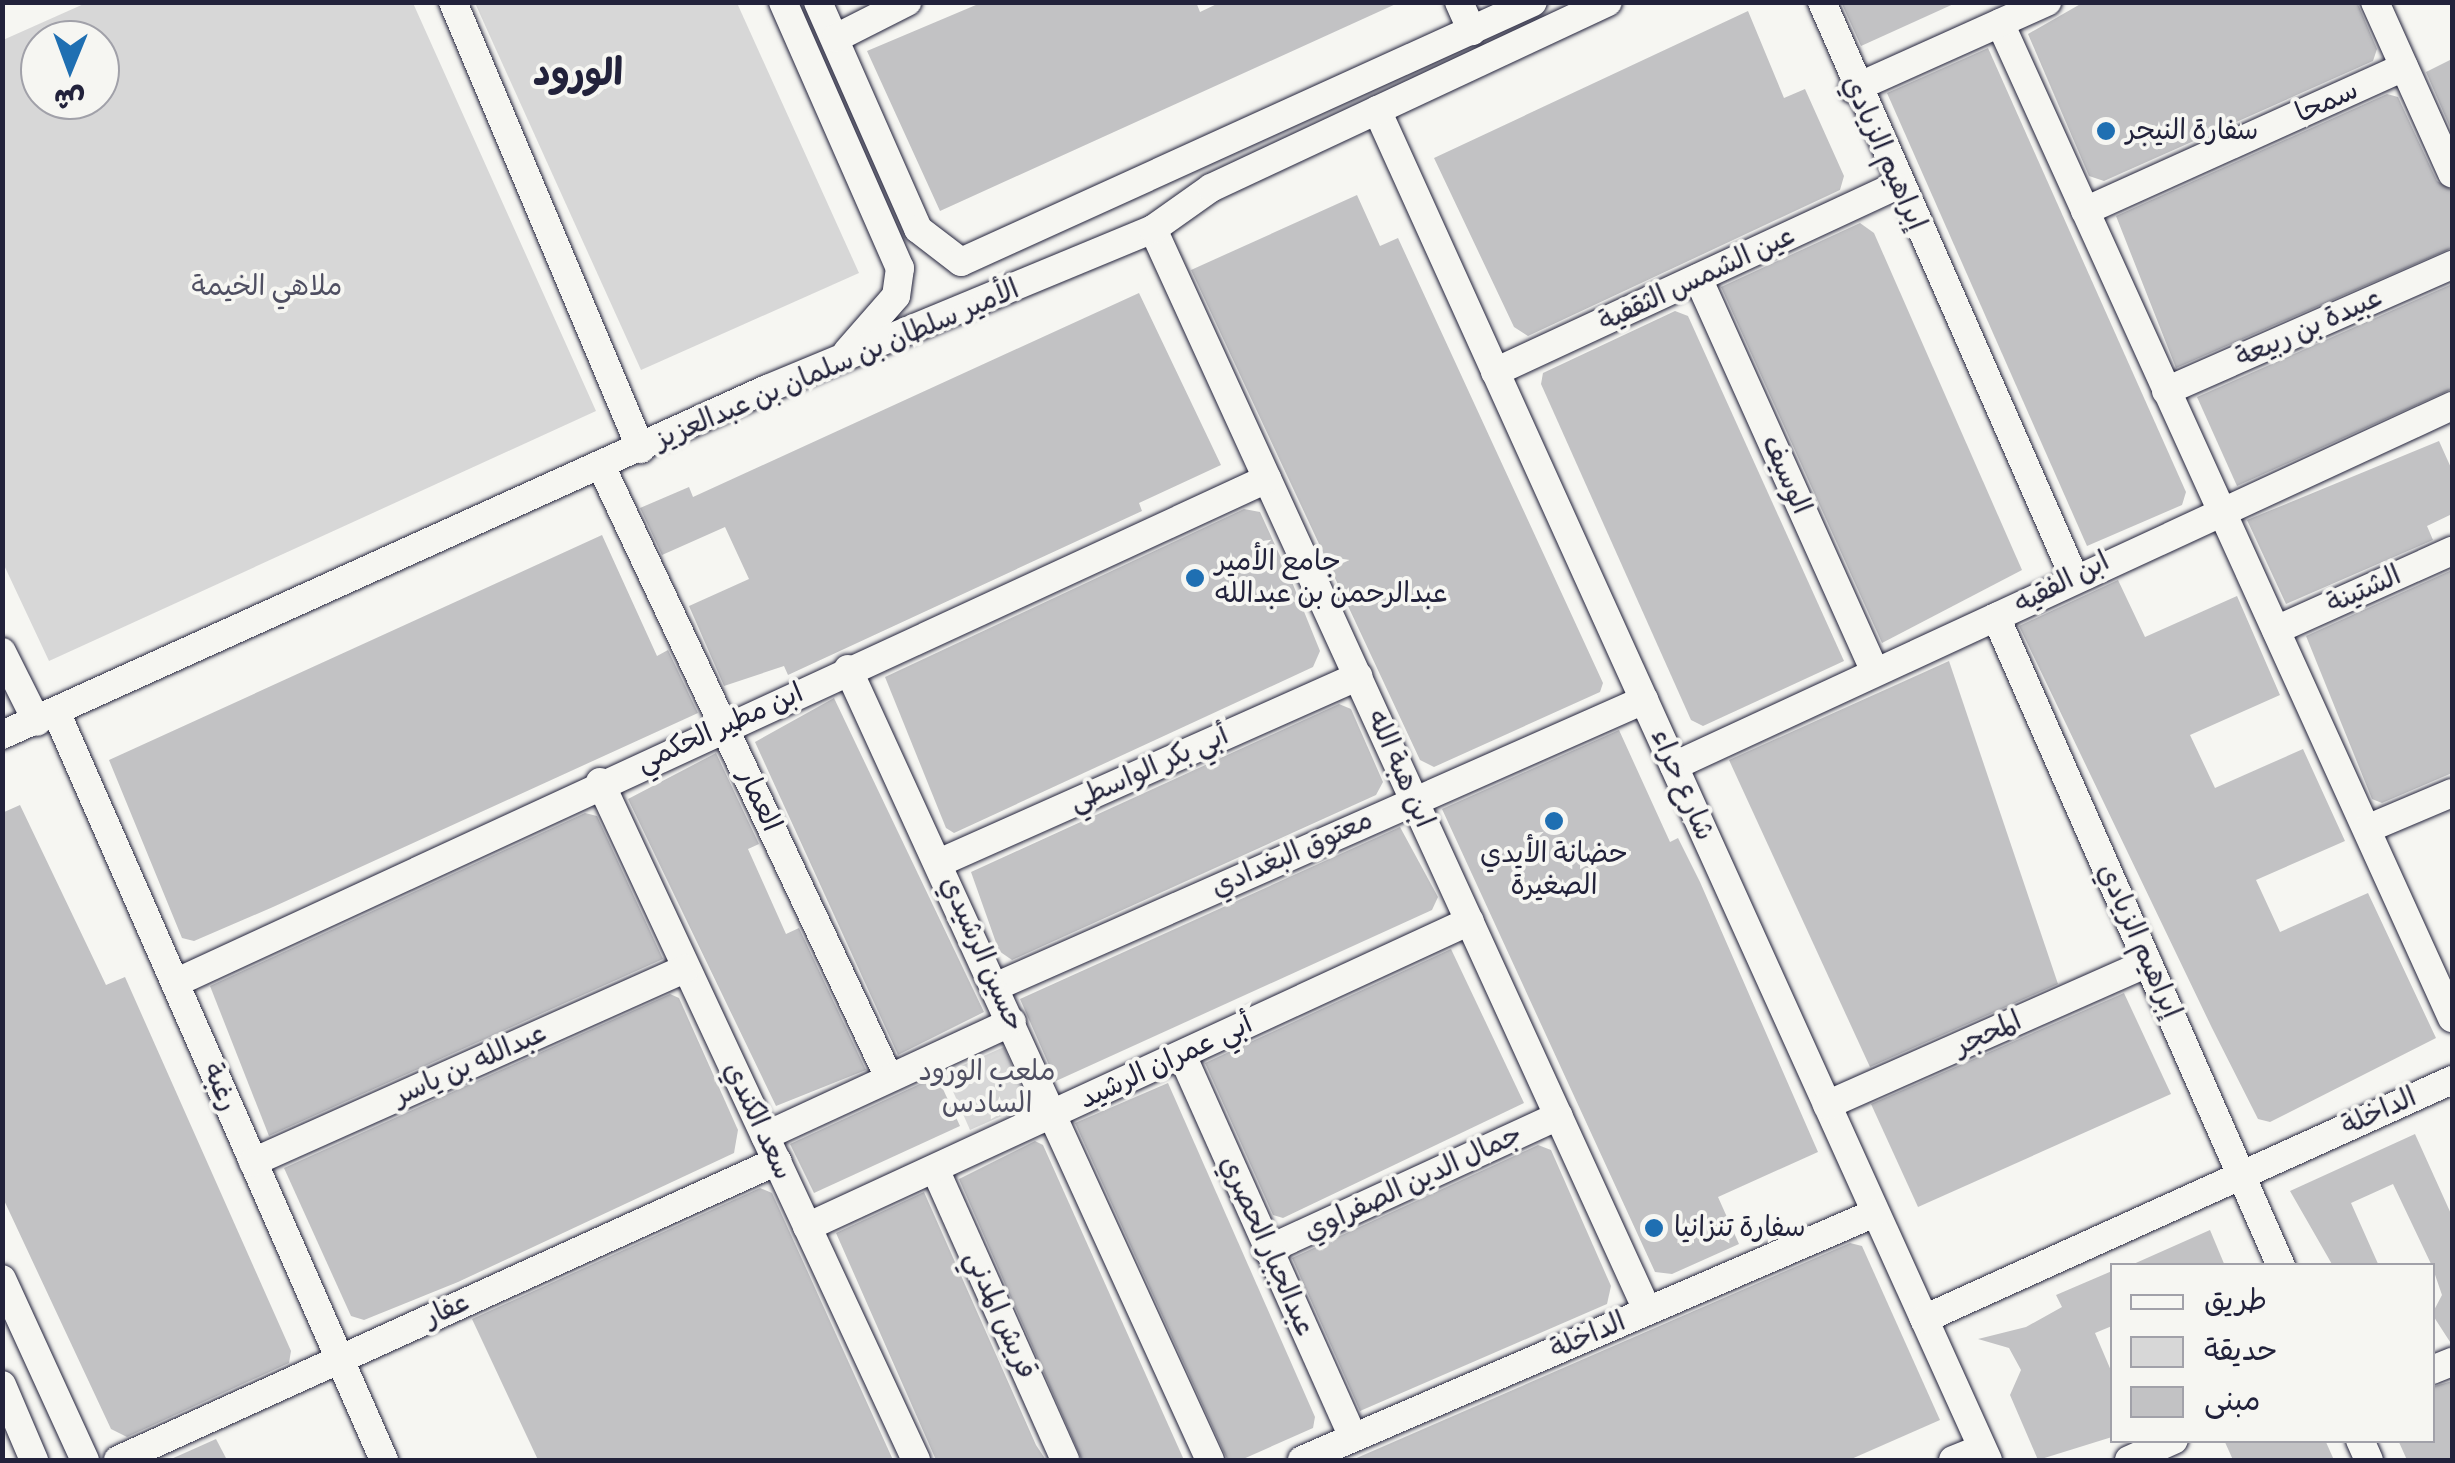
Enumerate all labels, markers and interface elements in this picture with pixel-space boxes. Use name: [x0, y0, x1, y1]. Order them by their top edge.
north arrow: [20, 20, 120, 120]
district label: الورود: [533, 51, 623, 97]
street label: إبراهيم الزيادي: [1835, 70, 1933, 236]
street label: سمحا: [2290, 73, 2364, 131]
text: ش: [54, 81, 85, 116]
place label: سفارة النيجر: [2126, 114, 2258, 148]
marker: سفارة النيجر: [2095, 120, 2117, 142]
street label: عين الشمس الثقفية: [1594, 219, 1800, 339]
park label: ملاهي الخيمة: [192, 270, 342, 304]
street label: الأمير سلطان بن سلمان بن عبدالعزيز: [650, 273, 1024, 457]
street label: عبيدة بن ربيعة: [2231, 281, 2387, 375]
street label: الوسيف: [1754, 430, 1818, 520]
place label: جامع الأمير عبدالرحمن بن عبدالله: [1215, 545, 1448, 611]
street label: ابن الفقيه: [2009, 545, 2115, 621]
street label: الشتينة: [2322, 559, 2406, 621]
marker: جامع الأمير عبدالرحمن بن عبدالله: [1184, 567, 1206, 589]
street label: ابن مطير الحكمي: [631, 676, 809, 780]
street label: ابن هبة الله: [1359, 705, 1441, 833]
street label: أبي بكر الواسطي: [1064, 719, 1234, 819]
street label: شارع حراء: [1643, 724, 1721, 846]
street label: العمار: [730, 763, 788, 837]
street label: معتوق البغدادي: [1206, 803, 1378, 905]
marker: حضانة الأيدي الصغيرة: [1543, 810, 1565, 832]
place label: حضانة الأيدي الصغيرة: [1480, 837, 1628, 903]
street label: إبراهيم الزيادي: [2090, 858, 2188, 1024]
street label: حسين الرشيدي: [933, 871, 1031, 1037]
street label: المحجر: [1949, 1004, 2027, 1064]
street label: أبي عمران الرشيد: [1074, 1007, 1258, 1117]
street label: عبدالله بن ياسر: [388, 1016, 552, 1114]
park label: ملعب الورود السادس: [919, 1055, 1055, 1121]
street label: سعد الكندي: [716, 1057, 800, 1185]
street label: رغبة: [195, 1058, 245, 1116]
street label: الداخلة: [2336, 1081, 2422, 1143]
street label: جمال الدين الصفراوي: [1298, 1118, 1528, 1248]
street label: عبدالجبار الحصري: [1212, 1151, 1322, 1341]
place label: سفارة تنزانيا: [1674, 1211, 1806, 1245]
marker: سفارة تنزانيا: [1643, 1217, 1665, 1239]
street label: قريش المدني: [957, 1246, 1043, 1384]
legend: [2110, 1263, 2435, 1443]
text: طريق: [2204, 1282, 2267, 1319]
street label: عفار: [419, 1285, 475, 1335]
street label: الداخلة: [1545, 1305, 1631, 1367]
text: حديقة: [2204, 1332, 2278, 1369]
text: مبنى: [2204, 1382, 2260, 1419]

